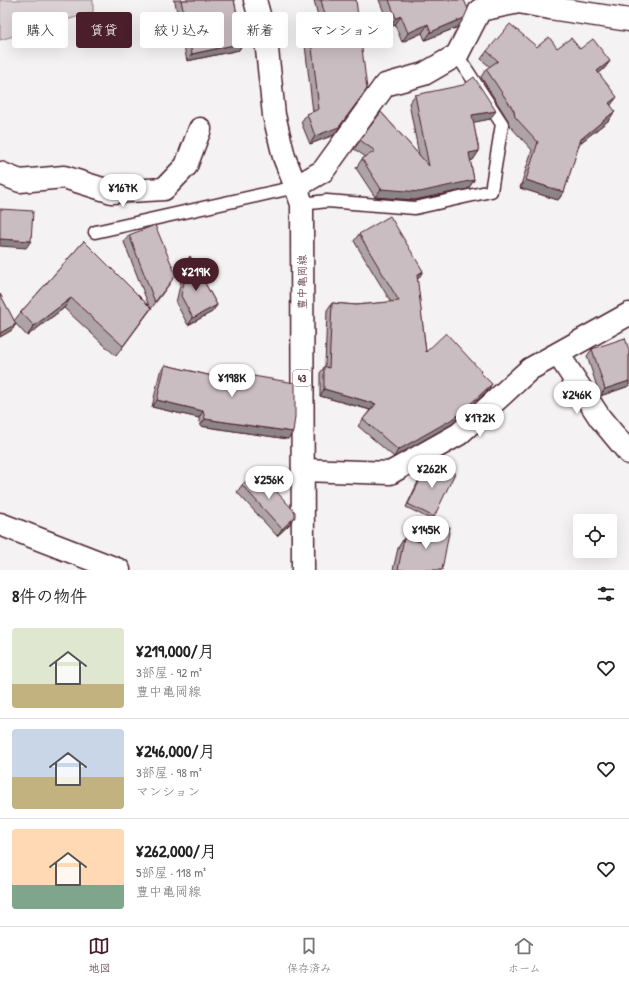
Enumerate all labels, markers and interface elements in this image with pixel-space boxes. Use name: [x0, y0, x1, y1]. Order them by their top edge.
chip: 購入: [12, 12, 68, 48]
chip: 賃貸: [76, 12, 132, 48]
chip: 絞り込み: [140, 12, 224, 48]
chip: 新着: [232, 12, 288, 48]
chip: マンション: [296, 12, 393, 48]
pin: ¥167K: [95, 174, 151, 208]
text: ¥167K: [108, 178, 138, 196]
street label: 豊中亀岡線: [295, 255, 309, 310]
pin: ¥219K: [168, 258, 224, 292]
text: ¥219K: [182, 262, 210, 280]
pin: ¥198K: [204, 364, 260, 398]
text: ¥198K: [218, 368, 246, 386]
road number: 43: [293, 370, 311, 386]
pin: ¥246K: [549, 381, 605, 415]
text: ¥246K: [563, 385, 591, 403]
pin: ¥172K: [452, 404, 508, 438]
text: ¥172K: [465, 408, 495, 426]
pin: ¥262K: [404, 455, 460, 489]
text: ¥262K: [417, 459, 447, 477]
pin: ¥256K: [241, 466, 297, 500]
text: ¥256K: [254, 470, 284, 488]
map controls: [573, 514, 617, 558]
button: locate: [573, 514, 617, 558]
pin: ¥145K: [398, 516, 454, 550]
text: ¥145K: [412, 520, 440, 538]
icon: filters: [595, 583, 617, 605]
text: 8件の物件: [12, 584, 87, 607]
text: ¥219,000/月: [136, 639, 215, 662]
icon: home: [44, 644, 92, 692]
icon: heart: [595, 657, 617, 679]
text: 3部屋 · 92 m²: [136, 663, 202, 681]
text: 豊中亀岡線: [136, 682, 201, 700]
text: ¥246,000/月: [136, 739, 215, 762]
icon: home: [44, 745, 92, 793]
icon: heart: [595, 758, 617, 780]
text: 3部屋 · 98 m²: [136, 763, 202, 781]
text: マンション: [136, 782, 200, 800]
text: ¥262,000/月: [136, 839, 217, 862]
icon: home: [44, 845, 92, 893]
icon: heart: [595, 858, 617, 880]
text: 5部屋 · 118 m²: [136, 863, 206, 881]
text: 豊中亀岡線: [136, 882, 201, 900]
tab: 地図: [88, 935, 110, 975]
tab: 保存済み: [287, 935, 331, 975]
tab: ホーム: [508, 935, 541, 975]

